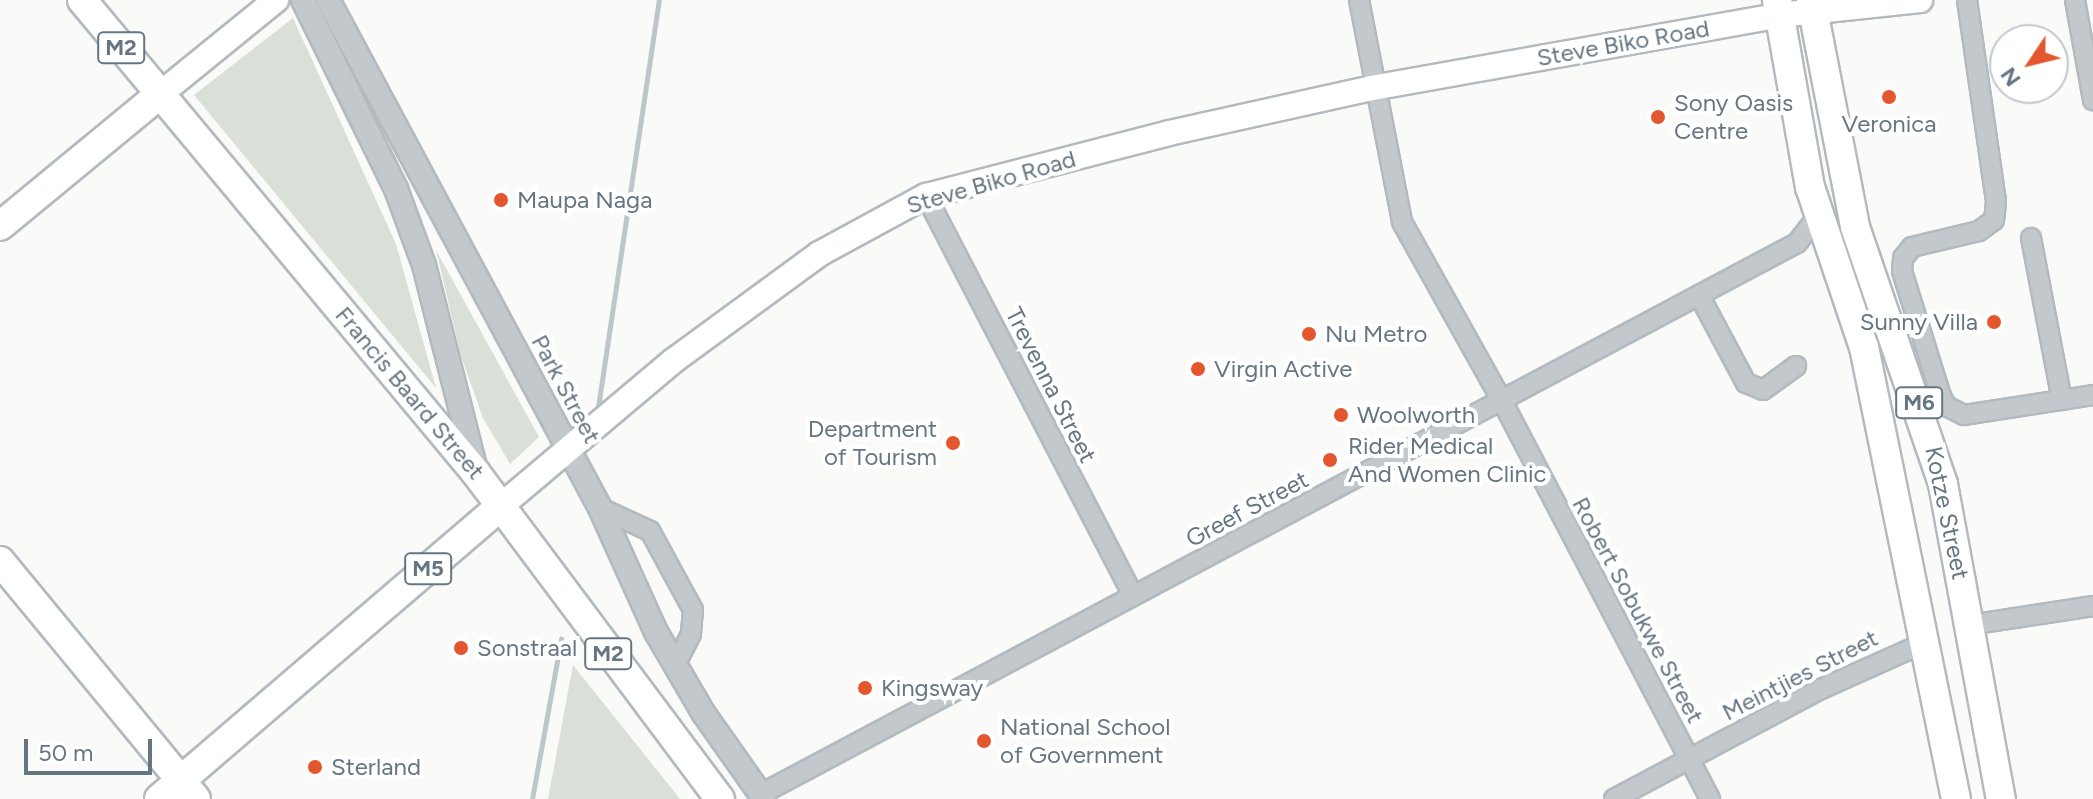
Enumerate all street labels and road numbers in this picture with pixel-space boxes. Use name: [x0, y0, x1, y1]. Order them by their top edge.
street label: Steve Biko Road: [1535, 14, 1711, 72]
road number: M2: [97, 30, 145, 66]
street label: Steve Biko Road: [903, 144, 1079, 220]
street label: Francis Baard Street: [329, 301, 491, 485]
street label: Trevenna Street: [999, 303, 1103, 467]
street label: Park Street: [525, 330, 607, 448]
road number: M6: [1895, 385, 1943, 421]
street label: Kotze Street: [1919, 444, 1975, 582]
street label: Greef Street: [1181, 465, 1313, 553]
street label: Robert Sobukwe Street: [1566, 492, 1710, 728]
road number: M5: [404, 551, 452, 587]
street label: Meintjies Street: [1717, 623, 1883, 727]
road number: M2: [584, 636, 632, 672]

